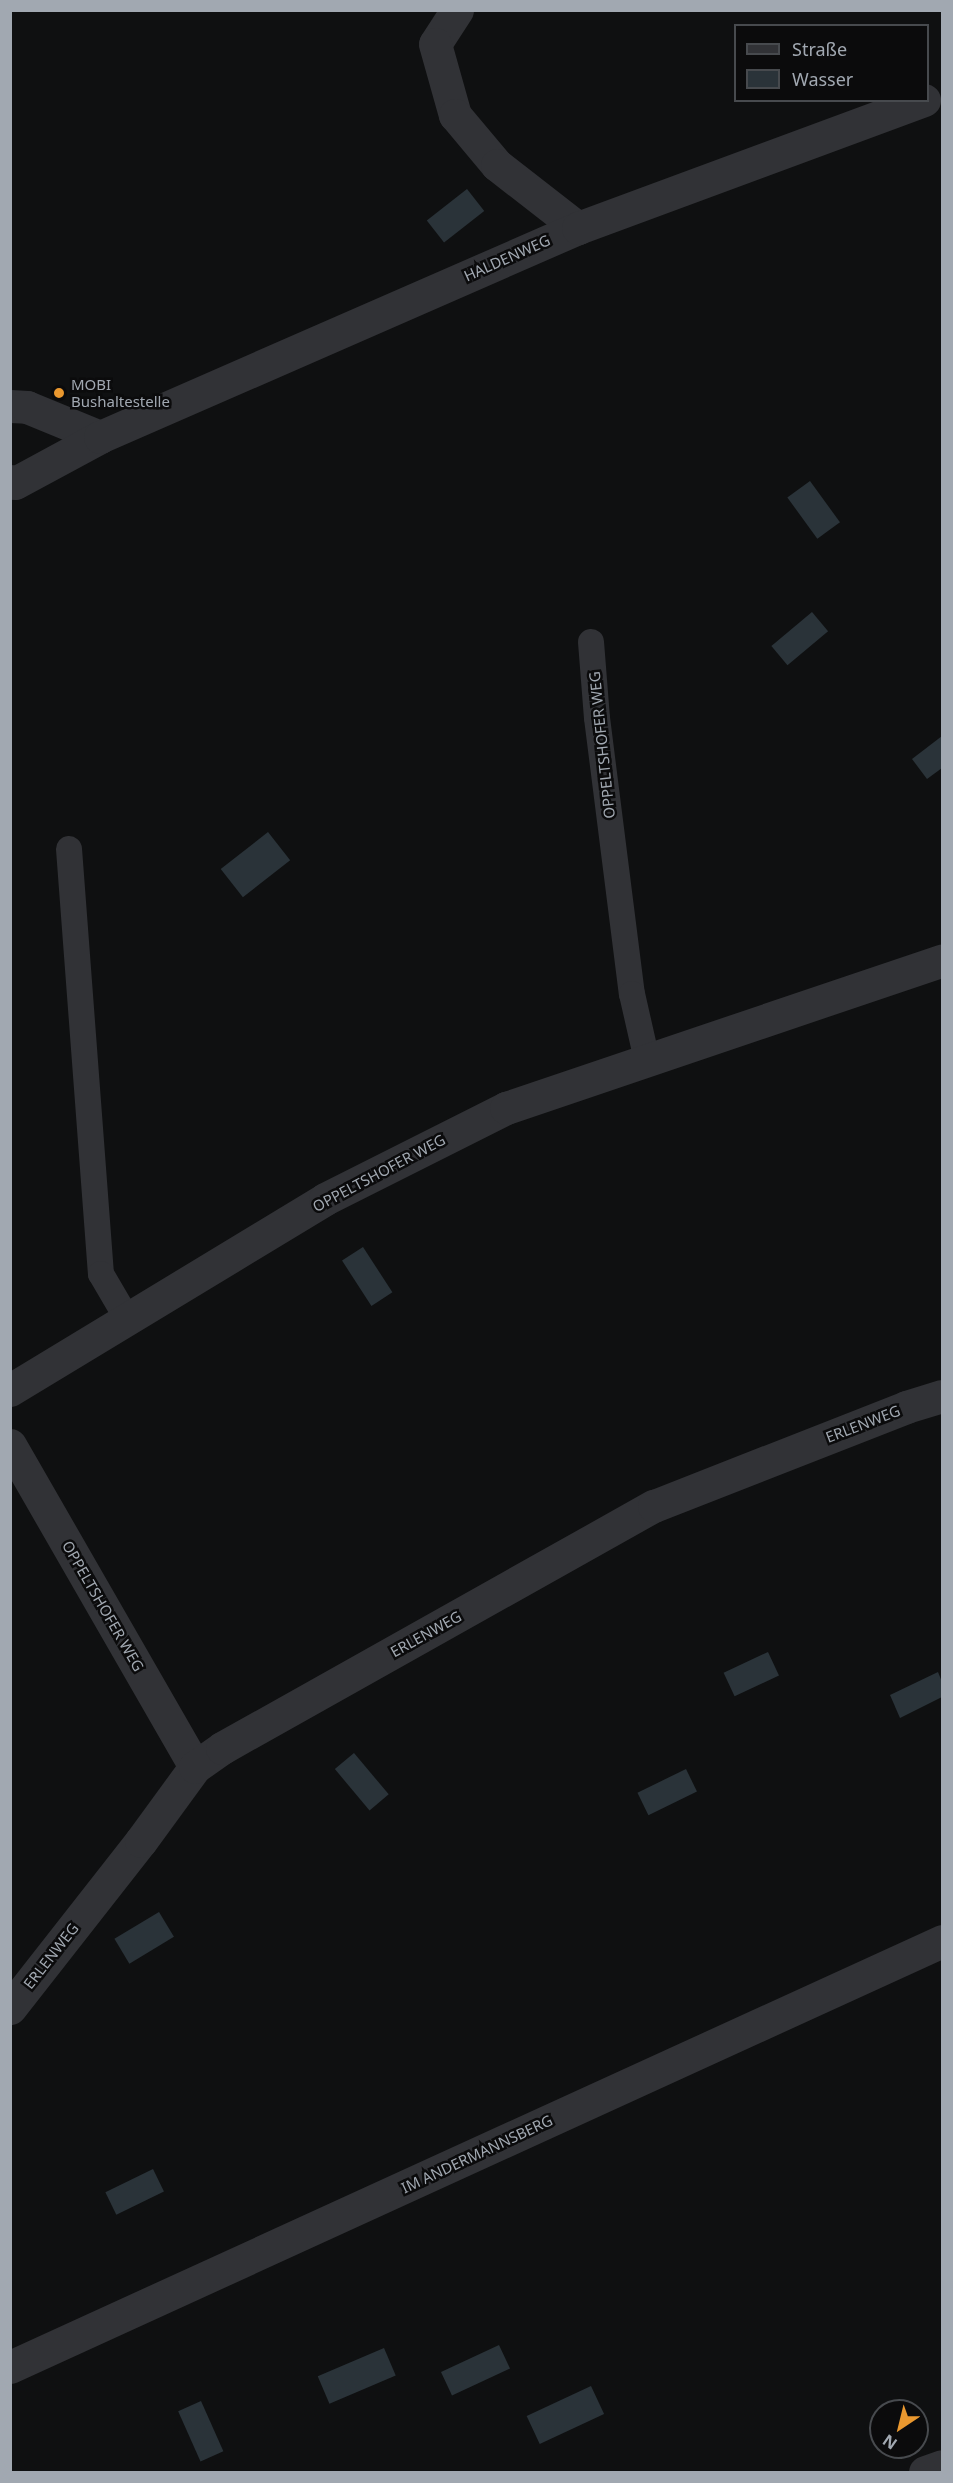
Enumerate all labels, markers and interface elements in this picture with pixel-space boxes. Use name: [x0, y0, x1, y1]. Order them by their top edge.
legend: [734, 24, 929, 102]
text: Straße: [792, 37, 847, 61]
text: Wasser: [792, 67, 853, 91]
street label: HALDENWEG: [461, 231, 553, 285]
place label: MOBI Bushaltestelle: [71, 375, 170, 410]
marker: MOBI Bushaltestelle: [52, 386, 66, 400]
street label: OPPELTSHOFER WEG: [585, 671, 619, 819]
street label: OPPELTSHOFER WEG: [310, 1130, 448, 1216]
street label: ERLENWEG: [823, 1402, 903, 1446]
street label: OPPELTSHOFER WEG: [58, 1538, 148, 1674]
street label: ERLENWEG: [387, 1607, 465, 1661]
street label: ERLENWEG: [20, 1920, 82, 1992]
street label: IM ANDERMANNSBERG: [399, 2111, 555, 2197]
north arrow: [869, 2399, 929, 2459]
text: N: [878, 2429, 901, 2455]

